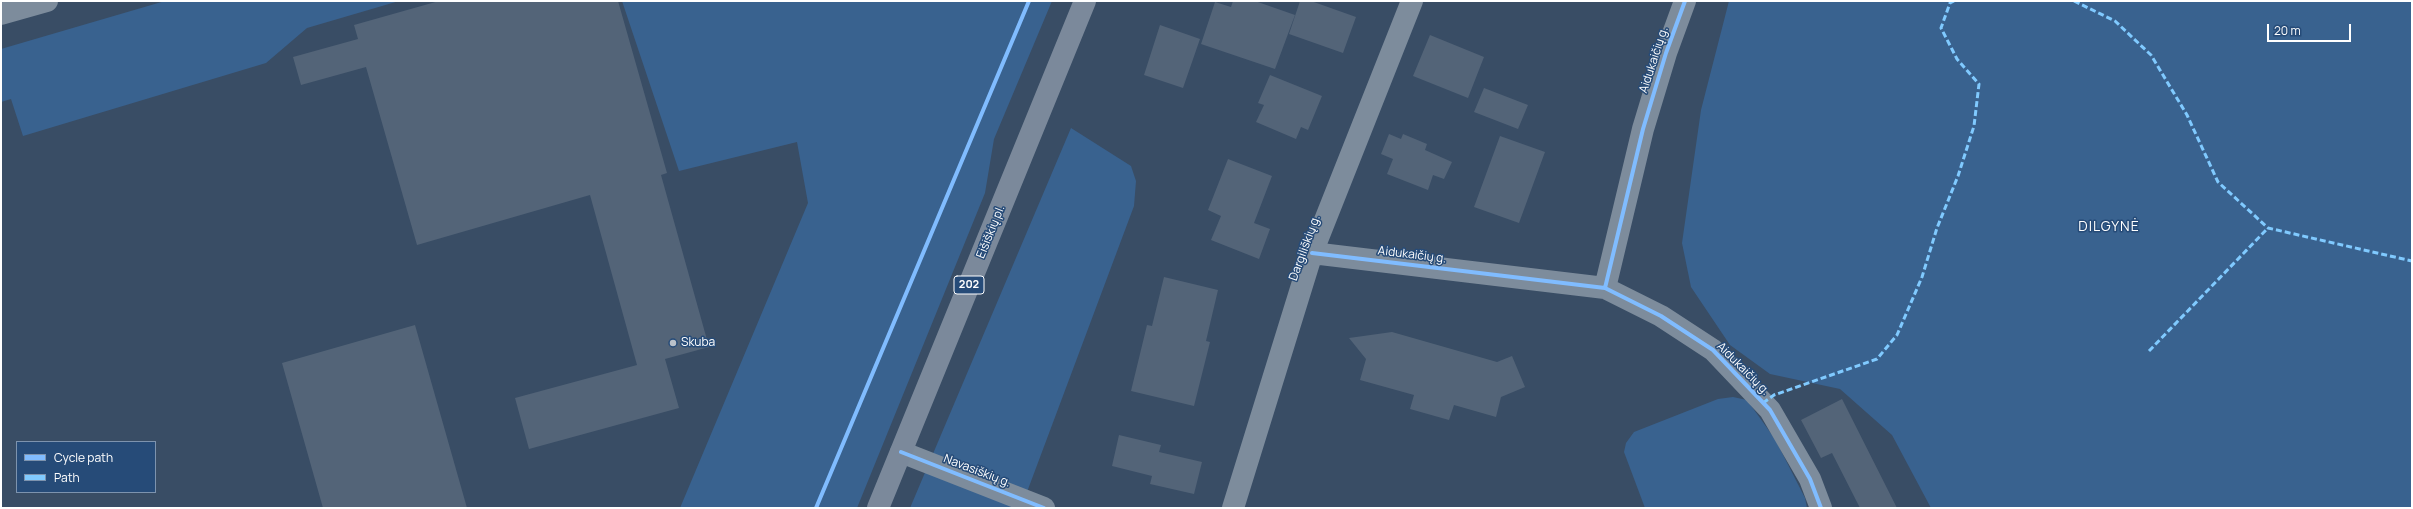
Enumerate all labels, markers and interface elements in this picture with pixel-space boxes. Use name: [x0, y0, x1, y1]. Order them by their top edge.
scale bar: [2269, 16, 2353, 42]
text: 20 m: [2274, 22, 2301, 39]
street label: Aidukaičių g.: [1636, 25, 1672, 95]
street label: Eišiškių pl.: [974, 203, 1008, 261]
street label: Dargiliškių g.: [1286, 213, 1324, 283]
district label: DILGYNĖ: [2078, 219, 2140, 235]
street label: Aidukaičių g.: [1377, 244, 1447, 266]
road number: 202: [954, 276, 984, 294]
place label: Skuba: [681, 336, 715, 350]
marker: Skuba: [668, 338, 678, 348]
street label: Aidukaičių g.: [1714, 340, 1772, 398]
legend: [16, 441, 156, 493]
text: Cycle path: [54, 449, 113, 466]
street label: Navasiškių g.: [941, 452, 1013, 490]
text: Path: [54, 469, 80, 486]

